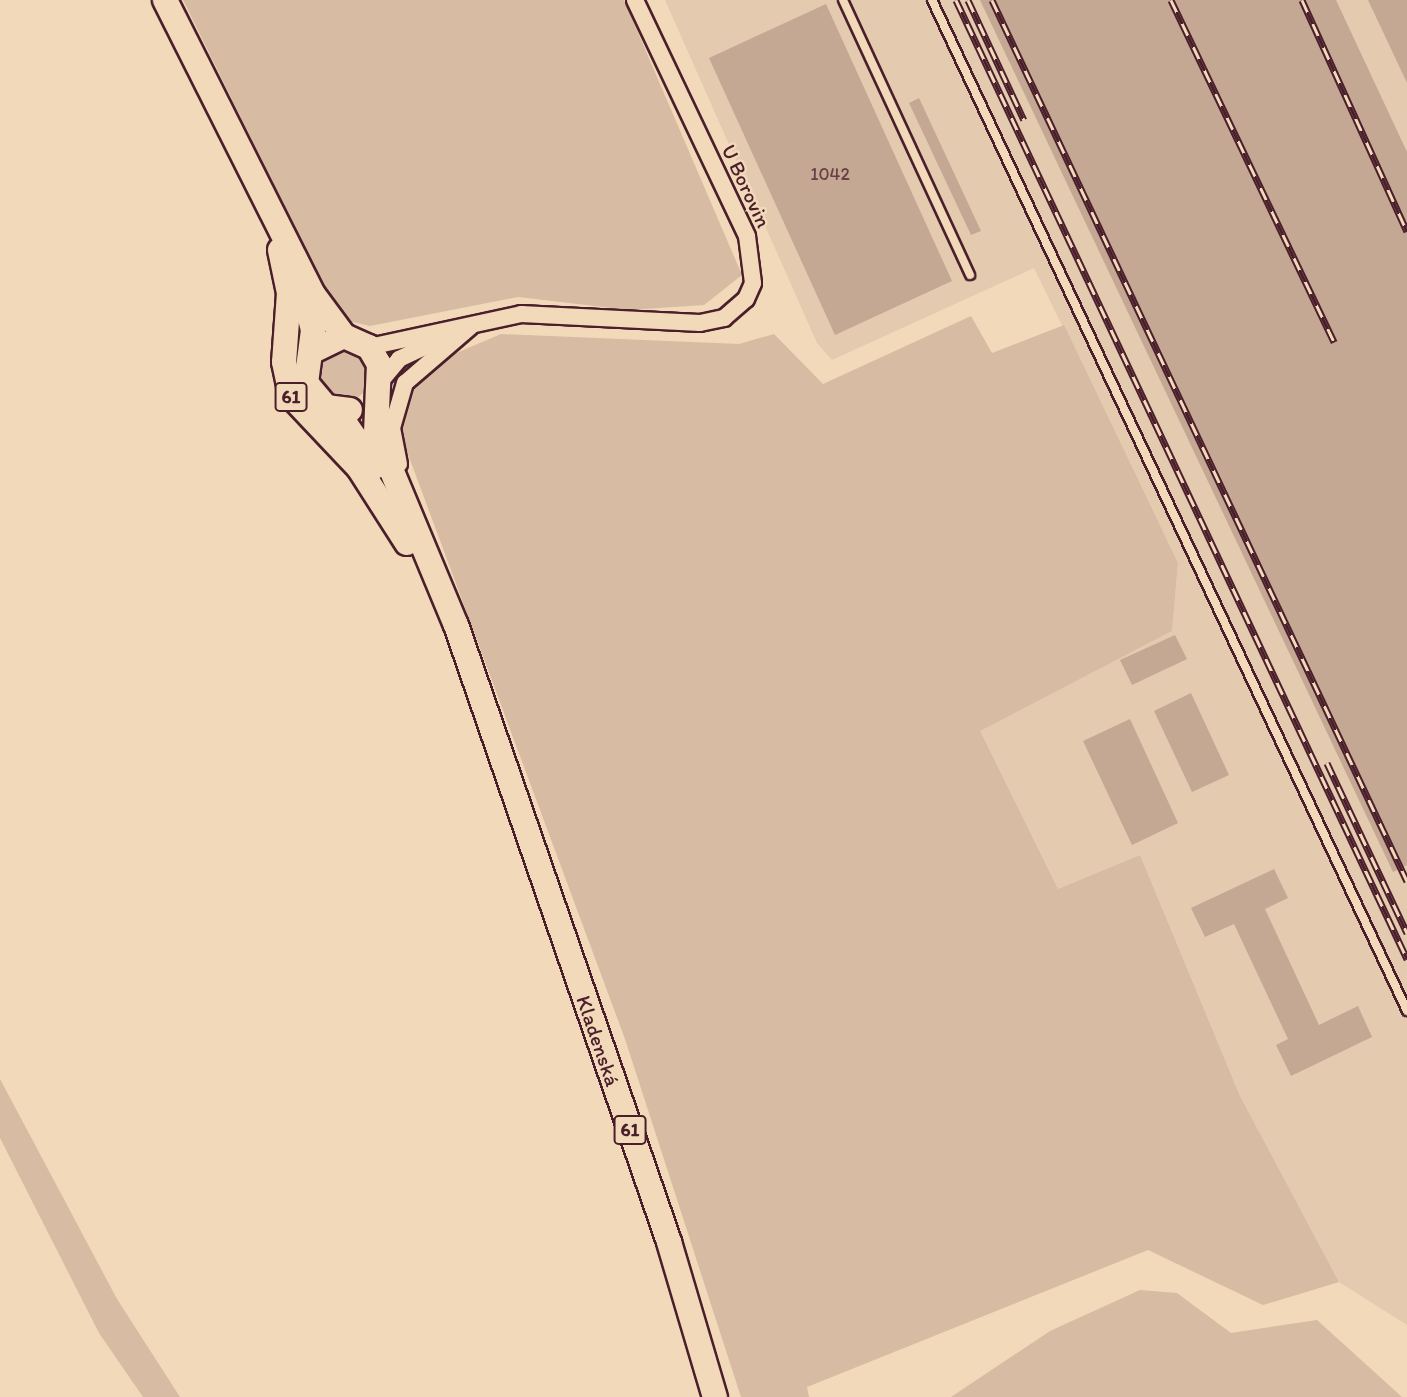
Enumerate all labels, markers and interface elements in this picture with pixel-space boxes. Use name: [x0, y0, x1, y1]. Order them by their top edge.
street label: U Borovin: [716, 140, 776, 232]
house number: 1042: [810, 163, 850, 185]
road number: 61: [274, 382, 308, 412]
street label: Kladenská: [571, 992, 625, 1090]
road number: 61: [612, 1114, 648, 1146]

